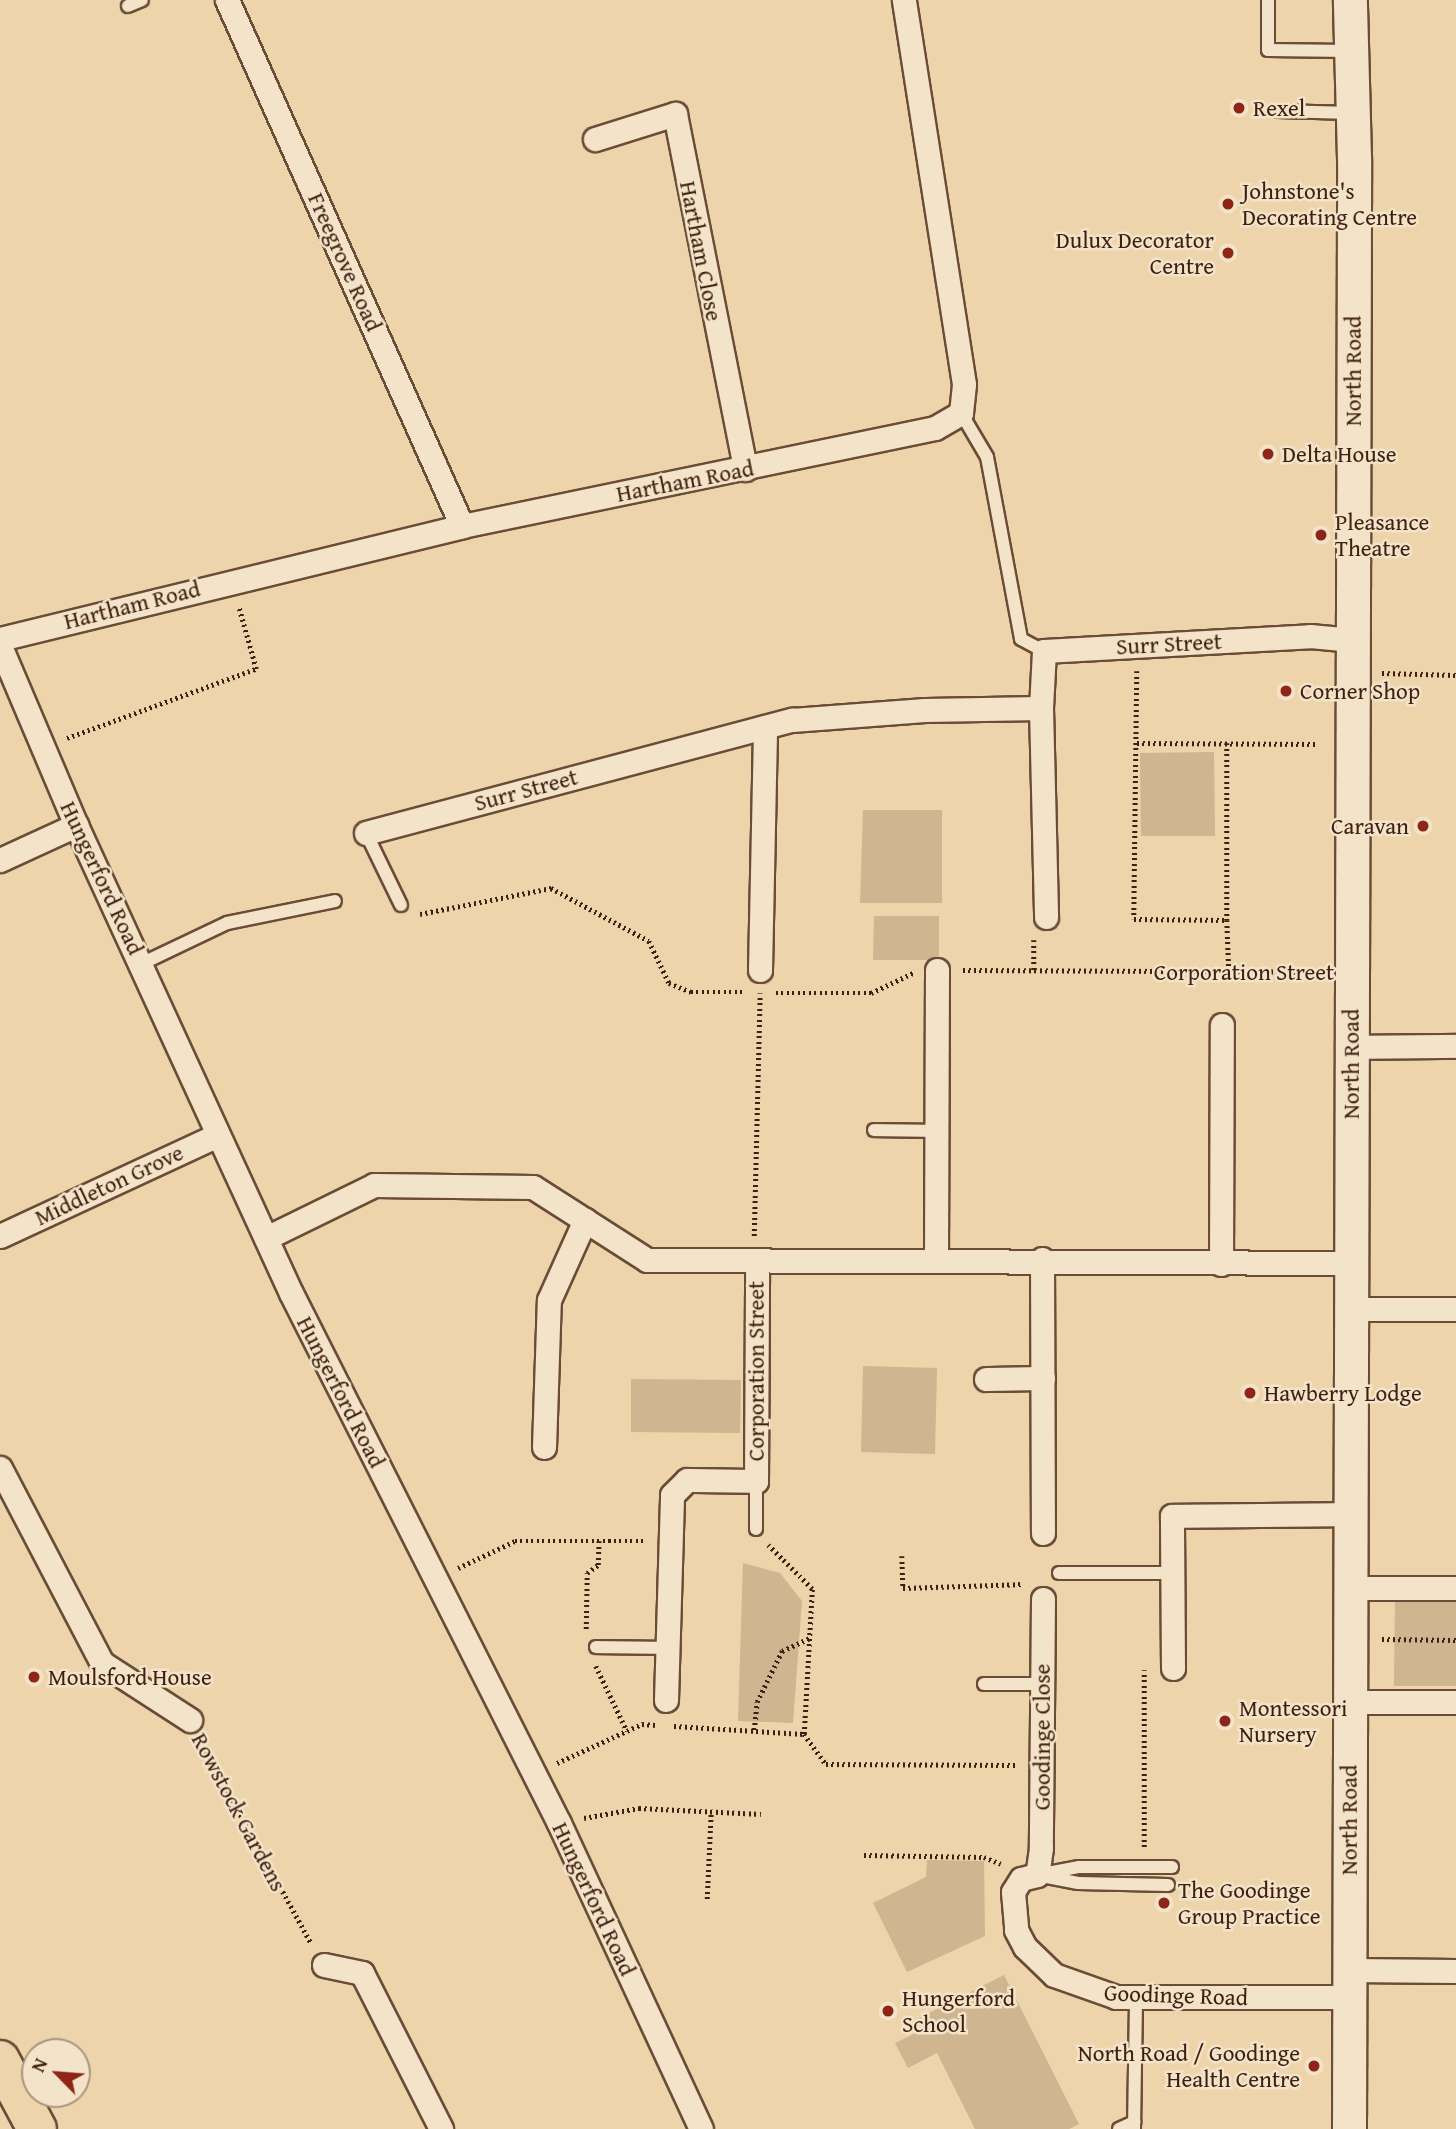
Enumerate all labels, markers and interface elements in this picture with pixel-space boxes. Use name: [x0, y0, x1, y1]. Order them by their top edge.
place label: Rexel: [1253, 94, 1305, 122]
marker: Rexel: [1231, 100, 1247, 116]
place label: Johnstone's Decorating Centre: [1242, 177, 1417, 231]
street label: Hartham Close: [674, 179, 728, 323]
street label: Freegrove Road: [302, 188, 388, 336]
marker: Johnstone's Decorating Centre: [1220, 196, 1236, 212]
place label: Dulux Decorator Centre: [1056, 226, 1214, 280]
marker: Dulux Decorator Centre: [1220, 245, 1236, 261]
street label: North Road: [1339, 316, 1367, 426]
place label: Delta House: [1282, 440, 1397, 468]
marker: Delta House: [1260, 446, 1276, 462]
street label: Hartham Road: [614, 454, 756, 508]
place label: Pleasance Theatre: [1335, 508, 1429, 562]
marker: Pleasance Theatre: [1313, 527, 1329, 543]
street label: Hartham Road: [61, 575, 203, 635]
street label: Surr Street: [1115, 627, 1223, 661]
place label: Corner Shop: [1300, 677, 1420, 705]
marker: Corner Shop: [1278, 683, 1294, 699]
street label: Surr Street: [471, 763, 581, 817]
street label: Hungerford Road: [54, 797, 150, 959]
place label: Caravan: [1331, 812, 1409, 840]
marker: Caravan: [1415, 818, 1431, 834]
street label: Corporation Street: [1154, 958, 1334, 986]
street label: North Road: [1337, 1009, 1365, 1119]
street label: Middleton Grove: [30, 1139, 188, 1231]
street label: Corporation Street: [742, 1281, 770, 1461]
street label: Hungerford Road: [291, 1312, 391, 1472]
place label: Hawberry Lodge: [1264, 1379, 1422, 1407]
marker: Hawberry Lodge: [1242, 1385, 1258, 1401]
place label: Moulsford House: [48, 1663, 212, 1691]
street label: Goodinge Close: [1028, 1664, 1056, 1810]
marker: Moulsford House: [26, 1669, 42, 1685]
place label: Montessori Nursery: [1239, 1694, 1347, 1748]
marker: Montessori Nursery: [1217, 1713, 1233, 1729]
street label: Rowstock Gardens: [186, 1728, 292, 1896]
street label: North Road: [1335, 1765, 1363, 1875]
street label: Hungerford Road: [546, 1818, 642, 1980]
place label: The Goodinge Group Practice: [1178, 1876, 1321, 1930]
marker: The Goodinge Group Practice: [1156, 1895, 1172, 1911]
street label: Goodinge Road: [1104, 1979, 1248, 2011]
place label: Hungerford School: [902, 1984, 1015, 2038]
marker: Hungerford School: [880, 2003, 896, 2019]
north arrow: [21, 2038, 91, 2108]
place label: North Road / Goodinge Health Centre: [1078, 2039, 1300, 2093]
text: N: [23, 2053, 54, 2077]
marker: North Road / Goodinge Health Centre: [1306, 2058, 1322, 2074]

